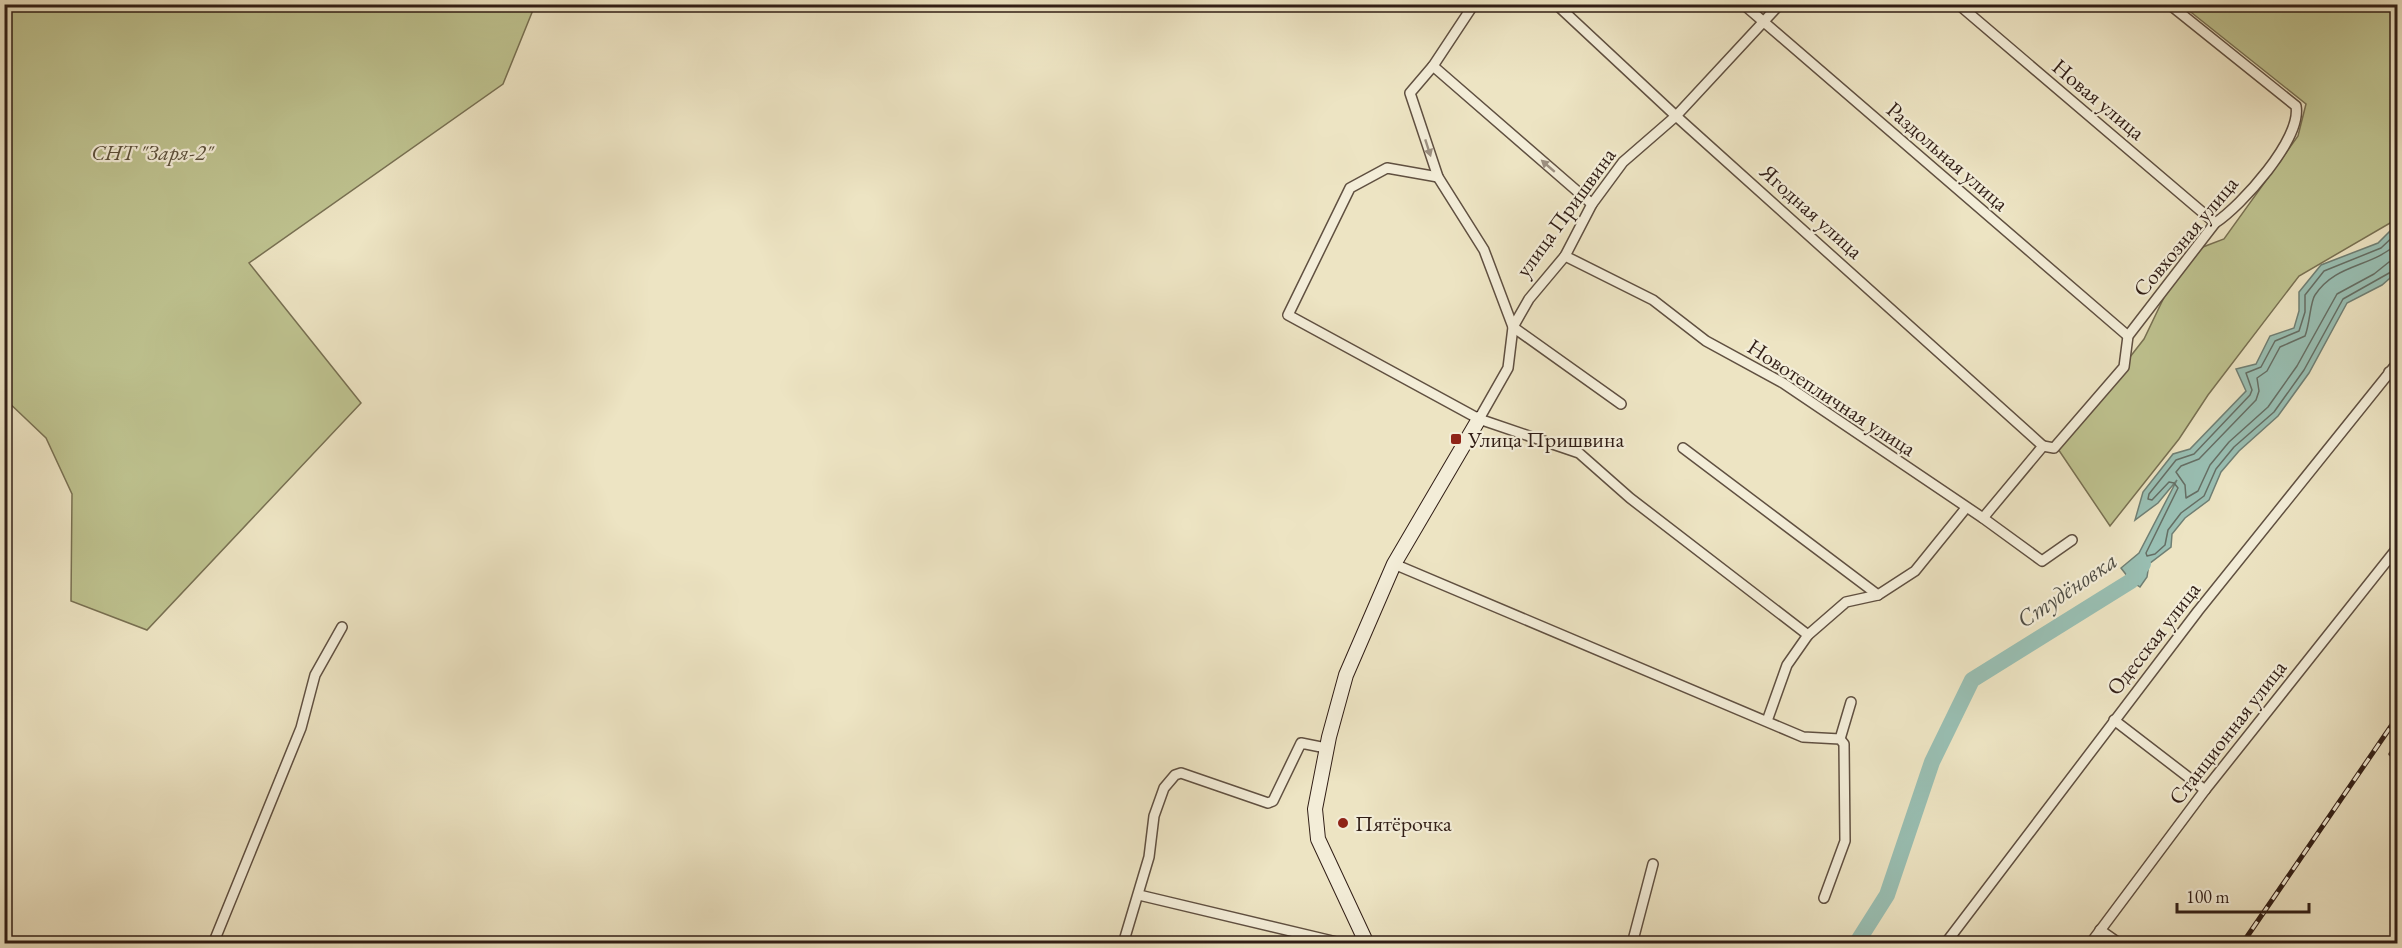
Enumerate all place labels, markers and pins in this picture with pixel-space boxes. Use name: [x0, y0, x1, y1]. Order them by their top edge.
place label: Улица Пришвина: [1467, 425, 1624, 454]
marker: Улица Пришвина: [1449, 432, 1463, 446]
place label: Пятёрочка: [1355, 809, 1452, 838]
marker: Пятёрочка: [1336, 816, 1350, 830]

